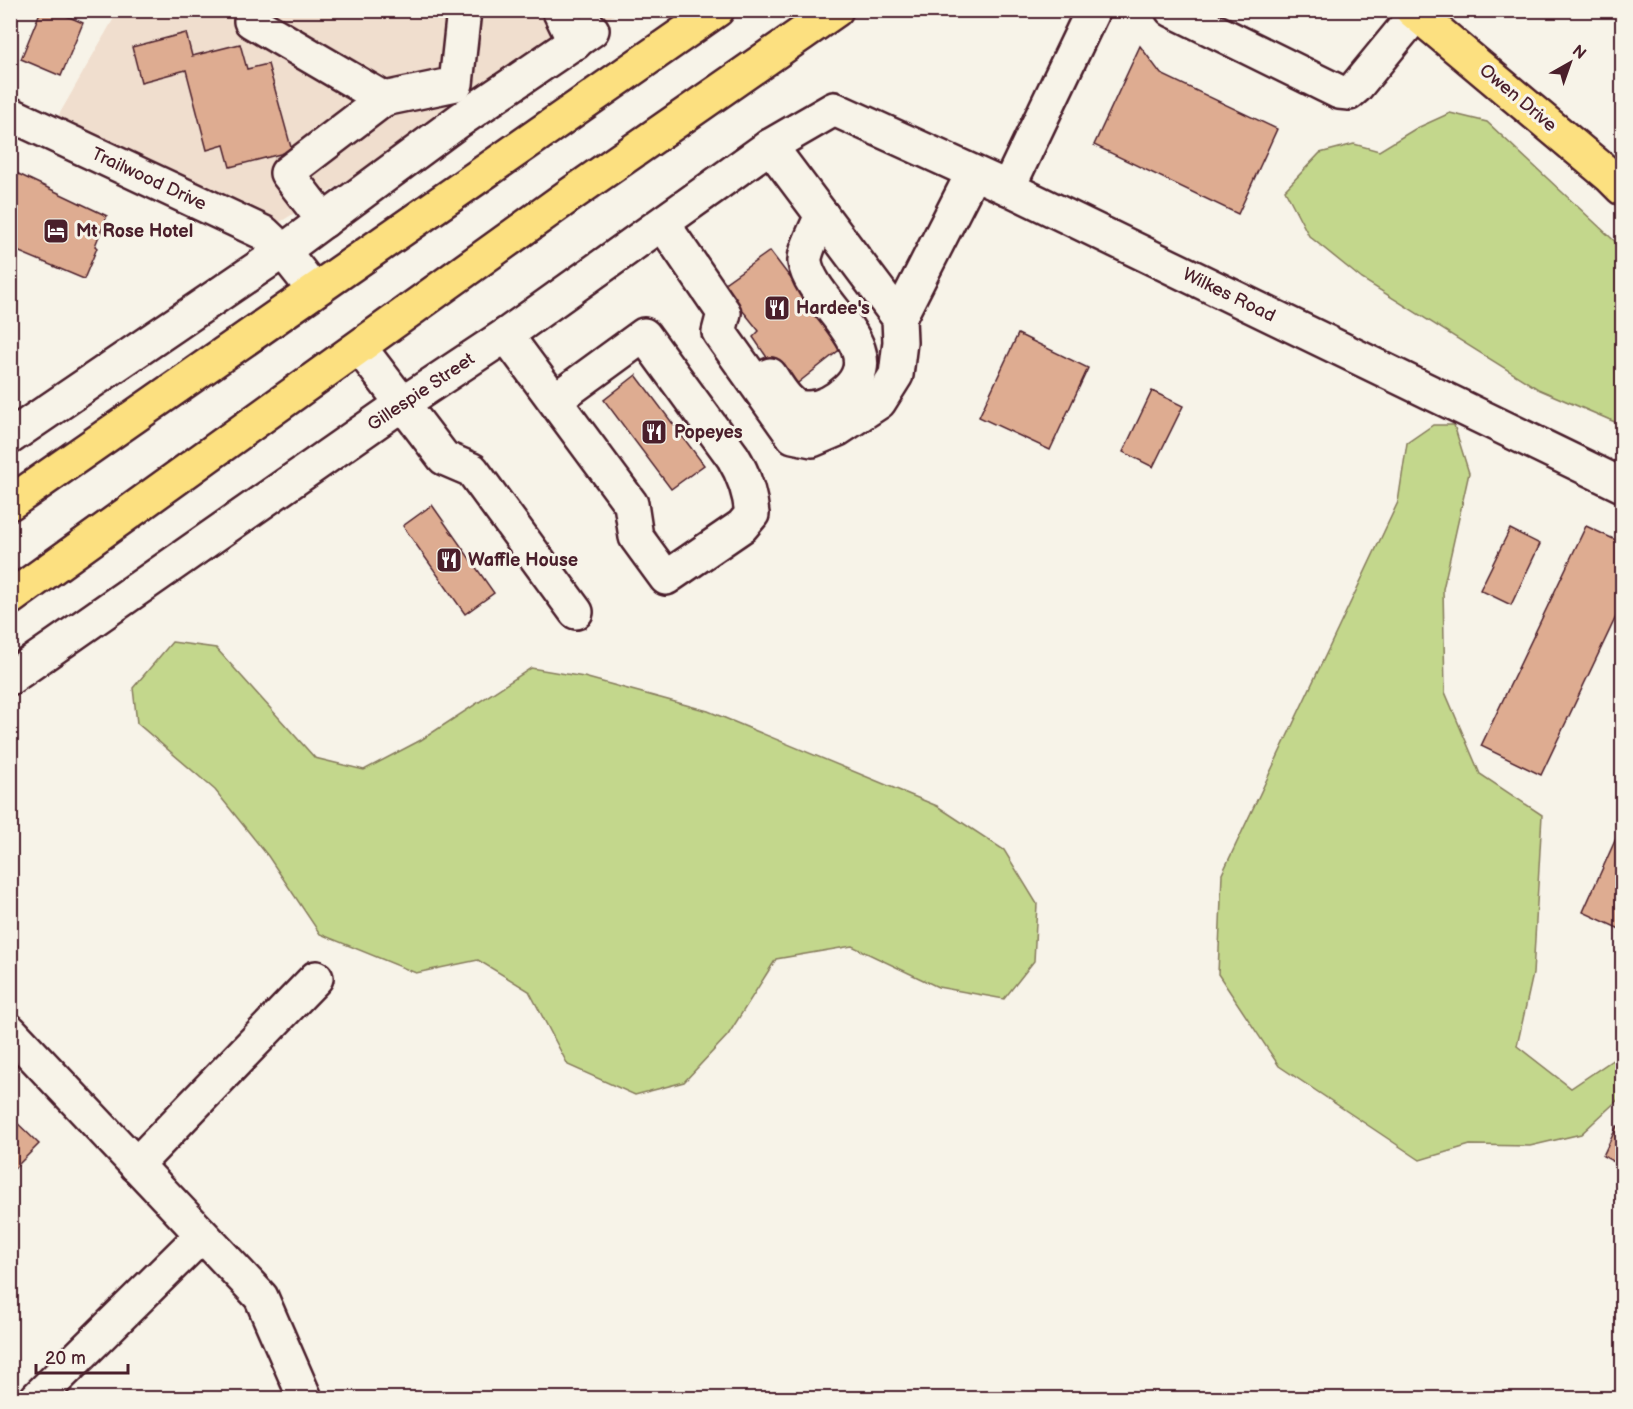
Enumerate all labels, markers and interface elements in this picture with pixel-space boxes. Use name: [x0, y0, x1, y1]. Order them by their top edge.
north arrow: [1540, 33, 1600, 93]
text: N: [1568, 42, 1589, 64]
street label: Owen Drive: [1475, 60, 1561, 136]
street label: Trailwood Drive: [88, 143, 210, 215]
hotel icon: Mt Rose Hotel: [41, 216, 71, 246]
place label: Mt Rose Hotel: [76, 221, 193, 242]
street label: Wilkes Road: [1179, 264, 1279, 326]
restaurant icon: Hardee's: [762, 293, 792, 323]
place label: Hardee's: [796, 298, 870, 319]
street label: Gillespie Street: [364, 348, 479, 436]
restaurant icon: Popeyes: [639, 417, 669, 447]
place label: Popeyes: [674, 422, 743, 443]
restaurant icon: Waffle House: [434, 545, 464, 575]
place label: Waffle House: [468, 550, 578, 571]
scale bar: [36, 1337, 128, 1375]
text: 20 m: [45, 1348, 86, 1369]

